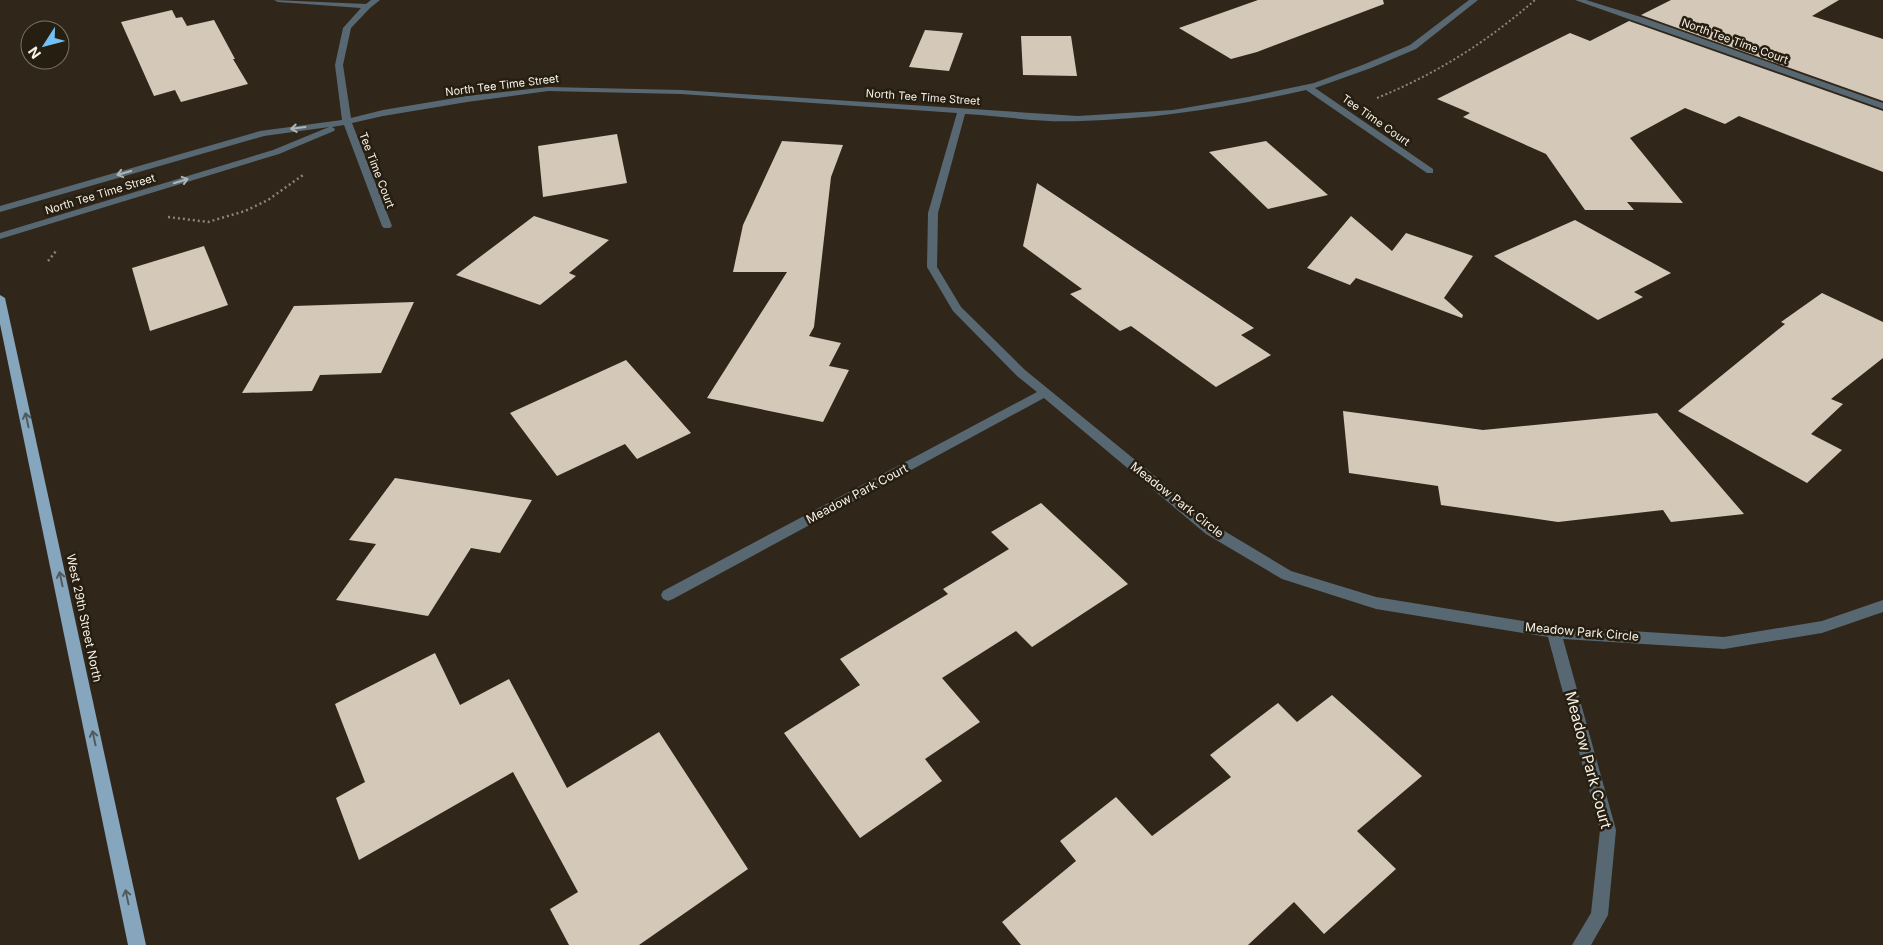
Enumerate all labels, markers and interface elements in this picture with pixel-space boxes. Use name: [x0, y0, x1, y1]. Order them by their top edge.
street label: North Tee Time Court: [1680, 15, 1791, 67]
north arrow: [20, 20, 70, 70]
text: N: [24, 44, 44, 62]
street label: North Tee Time Street: [444, 71, 560, 99]
street label: North Tee Time Street: [865, 86, 981, 108]
street label: Tee Time Court: [1339, 91, 1413, 149]
one-way arrow: [291, 123, 307, 133]
street label: Tee Time Court: [356, 130, 398, 210]
one-way arrow: [117, 168, 133, 178]
street label: North Tee Time Street: [43, 170, 157, 217]
one-way arrow: [172, 175, 188, 185]
one-way arrow: [22, 413, 31, 429]
street label: Meadow Park Circle: [1128, 459, 1227, 541]
street label: Meadow Park Court: [803, 460, 910, 527]
street label: West 29th Street North: [64, 553, 105, 683]
one-way arrow: [55, 572, 65, 588]
street label: Meadow Park Circle: [1525, 619, 1639, 644]
street label: Meadow Park Court: [1561, 689, 1616, 831]
one-way arrow: [89, 731, 98, 747]
one-way arrow: [122, 890, 131, 906]

